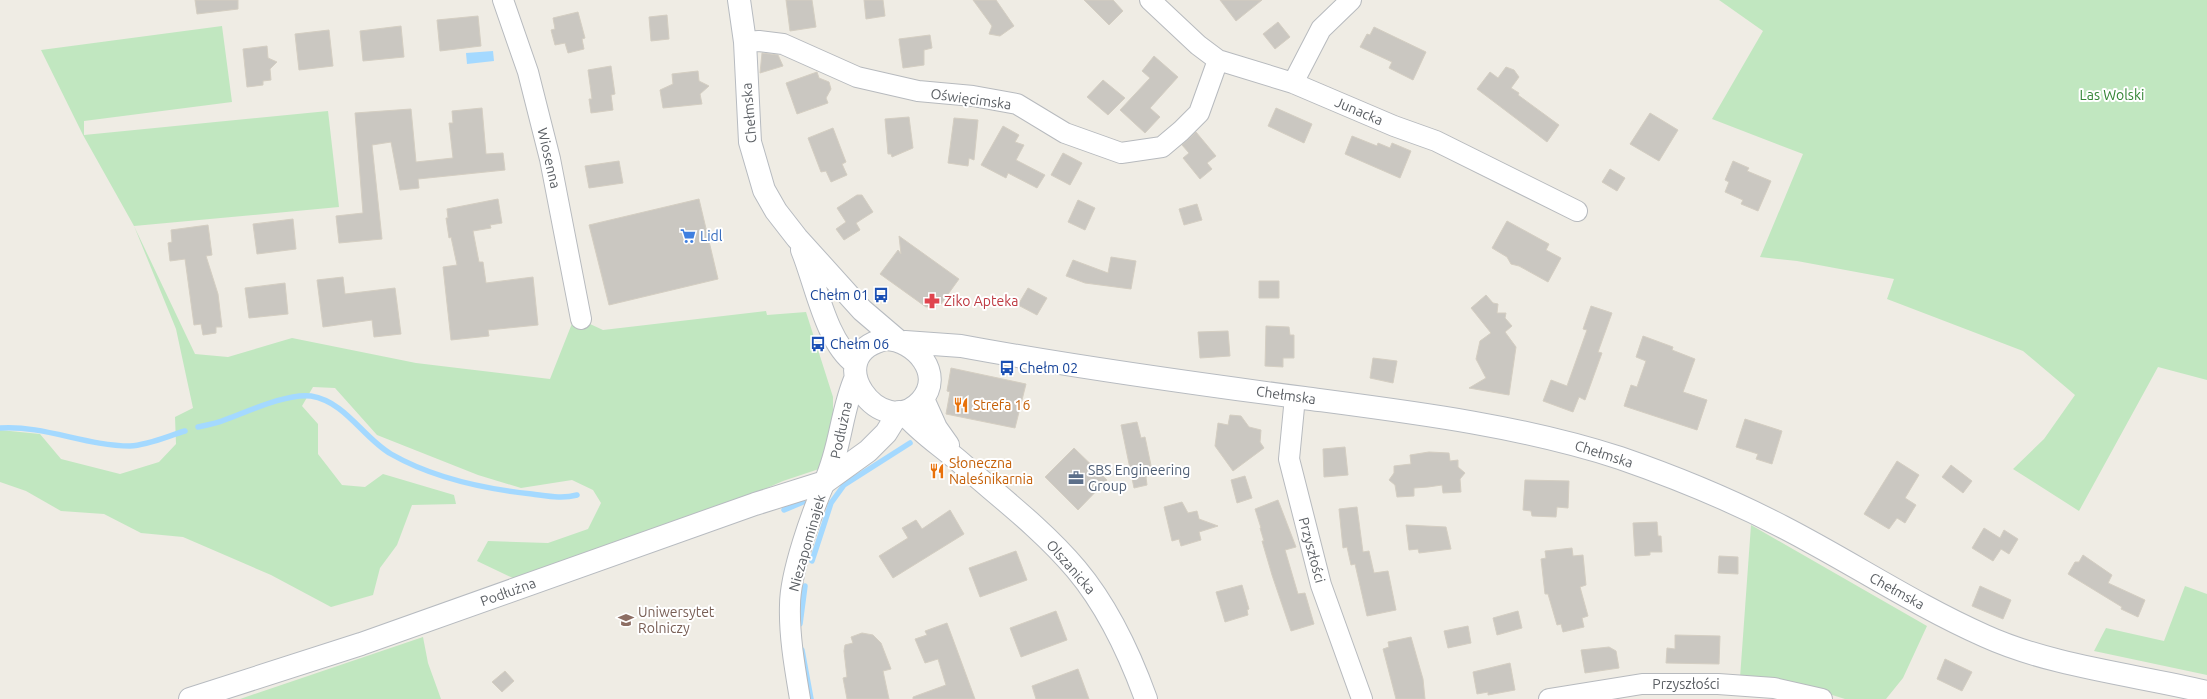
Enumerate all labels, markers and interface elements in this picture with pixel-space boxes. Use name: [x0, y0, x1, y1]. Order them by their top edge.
street label: Chełmska: [738, 82, 760, 144]
street label: Oświęcimska: [930, 85, 1012, 113]
park label: Las Wolski: [2080, 87, 2144, 103]
street label: Junacka: [1332, 94, 1386, 128]
street label: Wiosenna: [534, 126, 564, 190]
supermarket icon: Lidl: [679, 227, 697, 245]
place label: Lidl: [700, 228, 723, 244]
bus stop icon: Chełm 01: [872, 286, 890, 304]
place label: Chełm 01: [810, 287, 869, 303]
pharmacy icon: Ziko Apteka: [923, 292, 941, 310]
place label: Ziko Apteka: [944, 293, 1018, 309]
bus stop icon: Chełm 06: [809, 335, 827, 353]
place label: Chełm 06: [830, 336, 889, 352]
bus stop icon: Chełm 02: [998, 359, 1016, 377]
place label: Chełm 02: [1019, 360, 1078, 376]
street label: Chełmska: [1255, 383, 1317, 407]
restaurant icon: Strefa 16: [952, 396, 970, 414]
place label: Strefa 16: [973, 397, 1030, 413]
street label: Podłużna: [827, 400, 855, 460]
street label: Chełmska: [1573, 437, 1635, 471]
place label: Słoneczna Naleśnikarnia: [949, 455, 1033, 487]
restaurant icon: Słoneczna Naleśnikarnia: [928, 462, 946, 480]
place label: SBS Engineering Group: [1088, 462, 1190, 494]
office icon: SBS Engineering Group: [1067, 469, 1085, 487]
street label: Niezapominajek: [786, 493, 828, 593]
street label: Przyszłości: [1296, 515, 1328, 585]
street label: Olszanicka: [1043, 537, 1099, 597]
street label: Chełmska: [1867, 569, 1927, 613]
street label: Podłużna: [478, 575, 538, 609]
place label: Uniwersytet Rolniczy: [638, 604, 715, 636]
school or university icon: Uniwersytet Rolniczy: [617, 611, 635, 629]
street label: Przyszłości: [1652, 676, 1720, 692]

